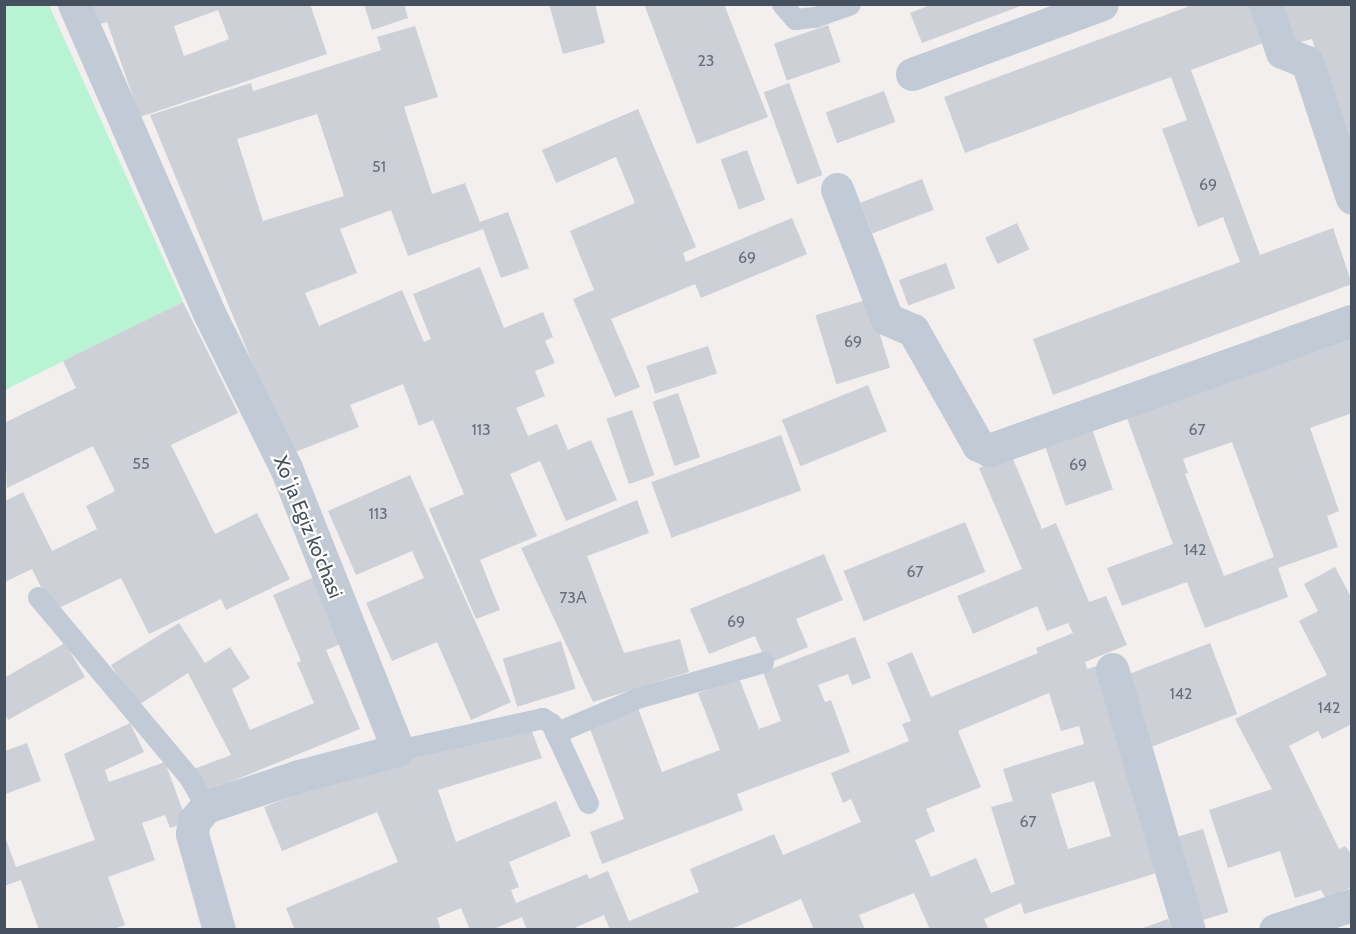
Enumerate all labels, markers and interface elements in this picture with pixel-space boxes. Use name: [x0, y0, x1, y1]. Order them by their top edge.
house number: 23: [697, 51, 715, 71]
house number: 51: [372, 157, 386, 177]
house number: 69: [1199, 175, 1217, 195]
house number: 69: [738, 248, 756, 268]
house number: 69: [844, 332, 862, 352]
house number: 113: [471, 420, 491, 440]
house number: 67: [1188, 420, 1206, 440]
street label: Xoʻja Egiz ko'chasi: [268, 452, 348, 602]
house number: 55: [132, 454, 150, 474]
house number: 69: [1069, 455, 1087, 475]
house number: 113: [368, 504, 388, 524]
house number: 142: [1184, 540, 1206, 560]
house number: 67: [906, 562, 924, 582]
house number: 73А: [559, 588, 587, 608]
house number: 69: [727, 612, 745, 632]
house number: 142: [1170, 684, 1192, 704]
house number: 142: [1318, 698, 1340, 718]
house number: 67: [1019, 812, 1037, 832]

